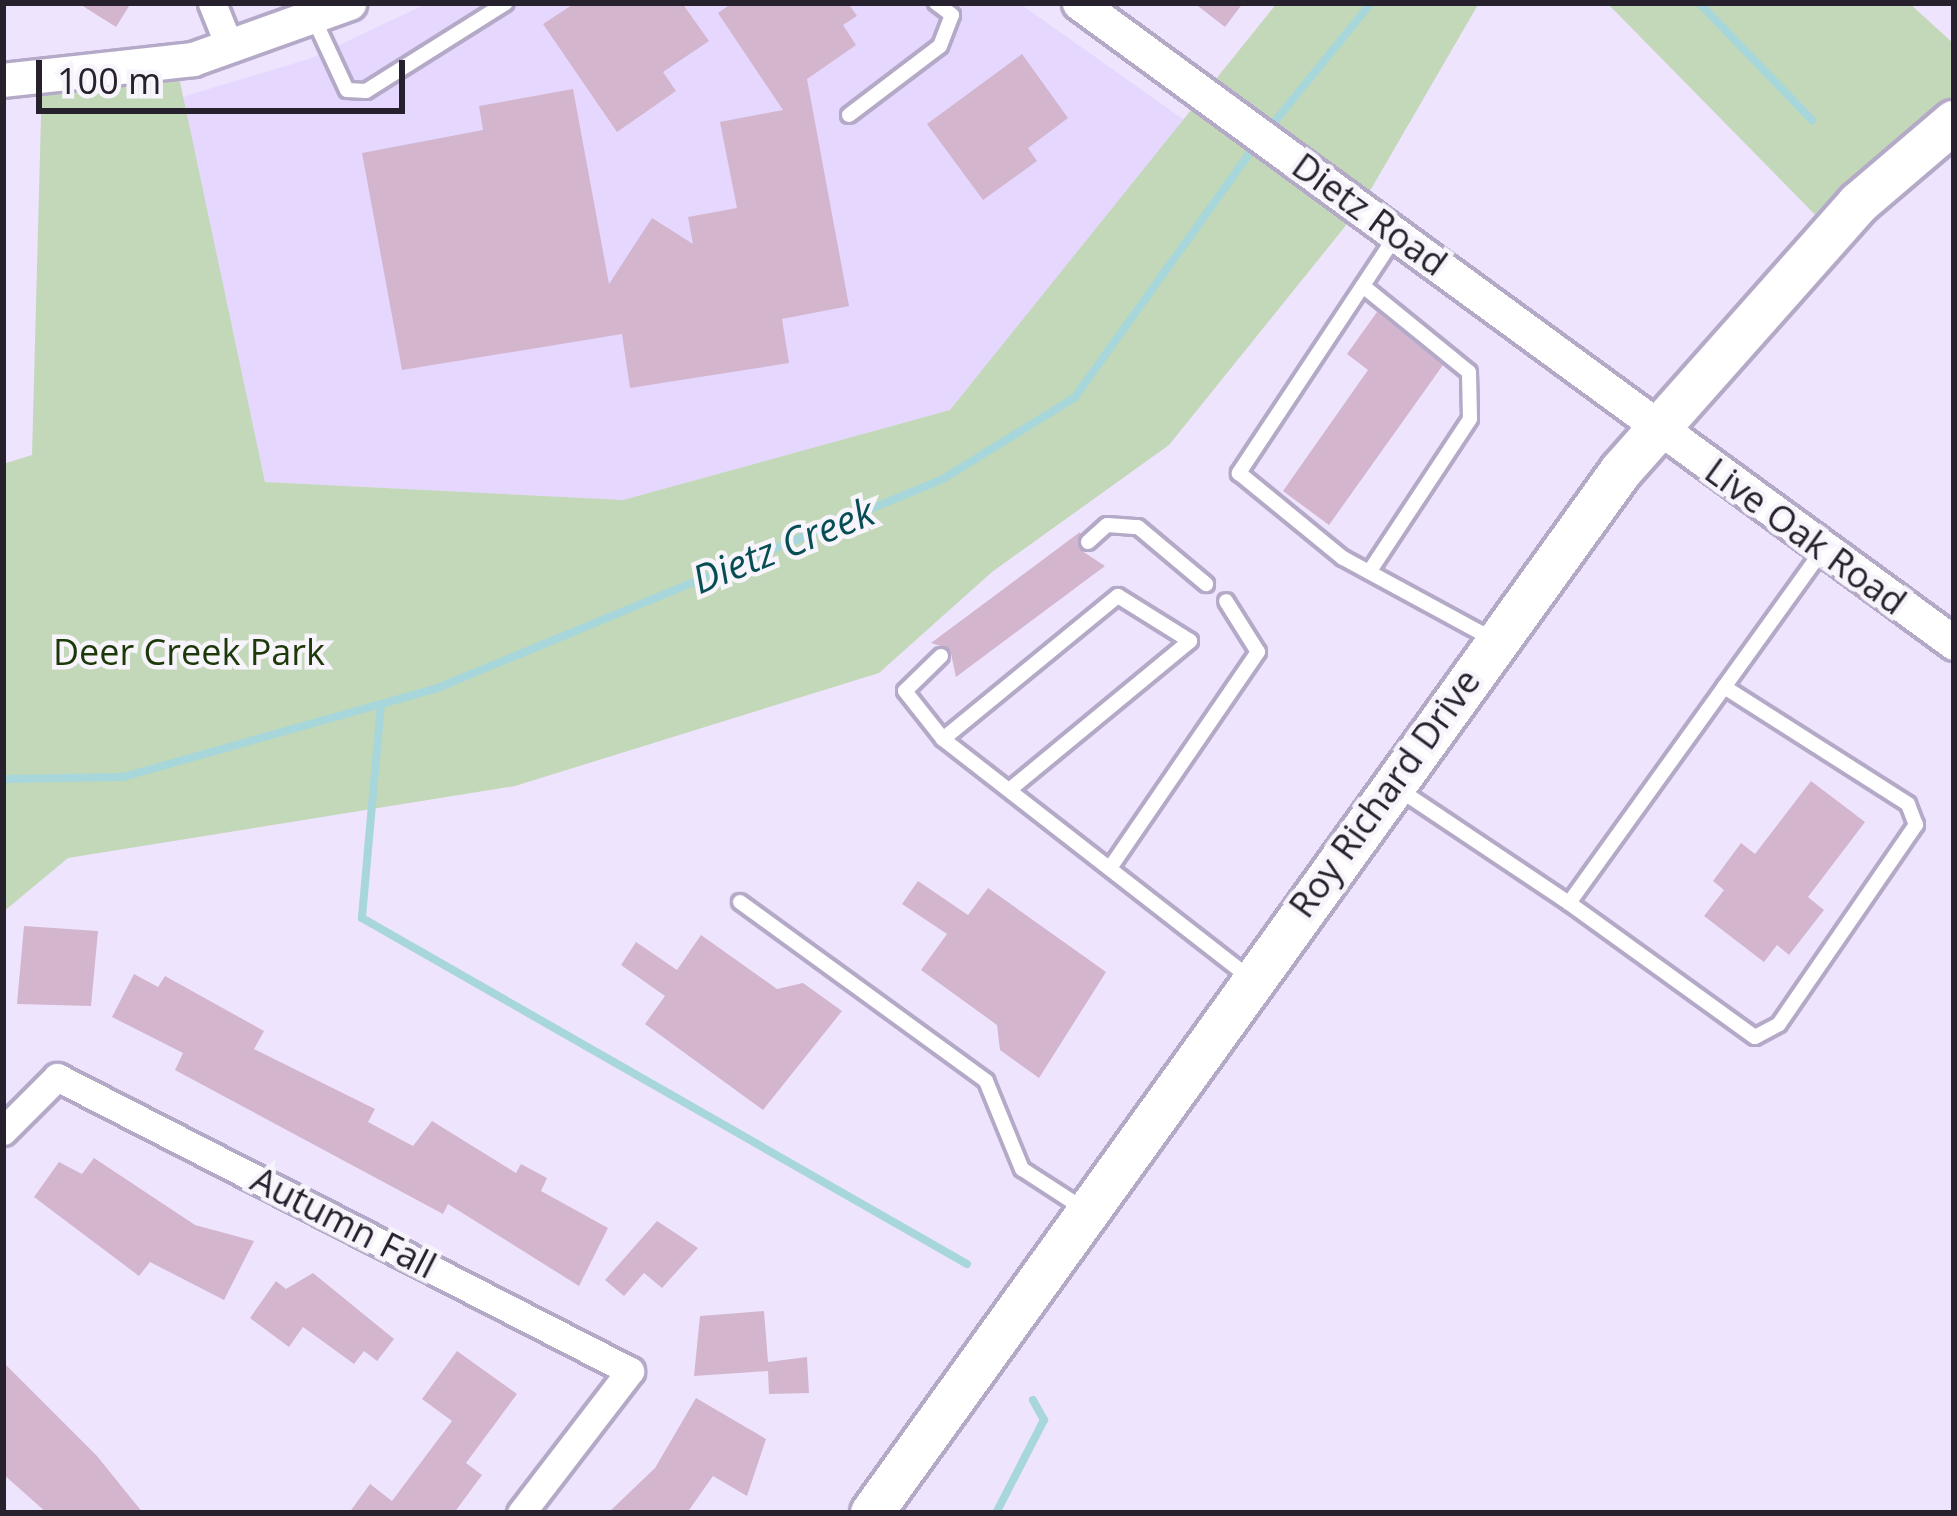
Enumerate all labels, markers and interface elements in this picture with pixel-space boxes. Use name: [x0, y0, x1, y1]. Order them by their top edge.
scale bar: [42, 36, 411, 110]
text: 100 m: [57, 56, 161, 105]
street label: Dietz Road: [1284, 144, 1456, 284]
street label: Live Oak Road: [1697, 449, 1915, 623]
water label: Dietz Creek: [685, 487, 881, 603]
park label: Deer Creek Park: [53, 630, 325, 674]
street label: Roy Richard Drive: [1280, 661, 1488, 925]
street label: Autumn Fall: [245, 1157, 443, 1287]

